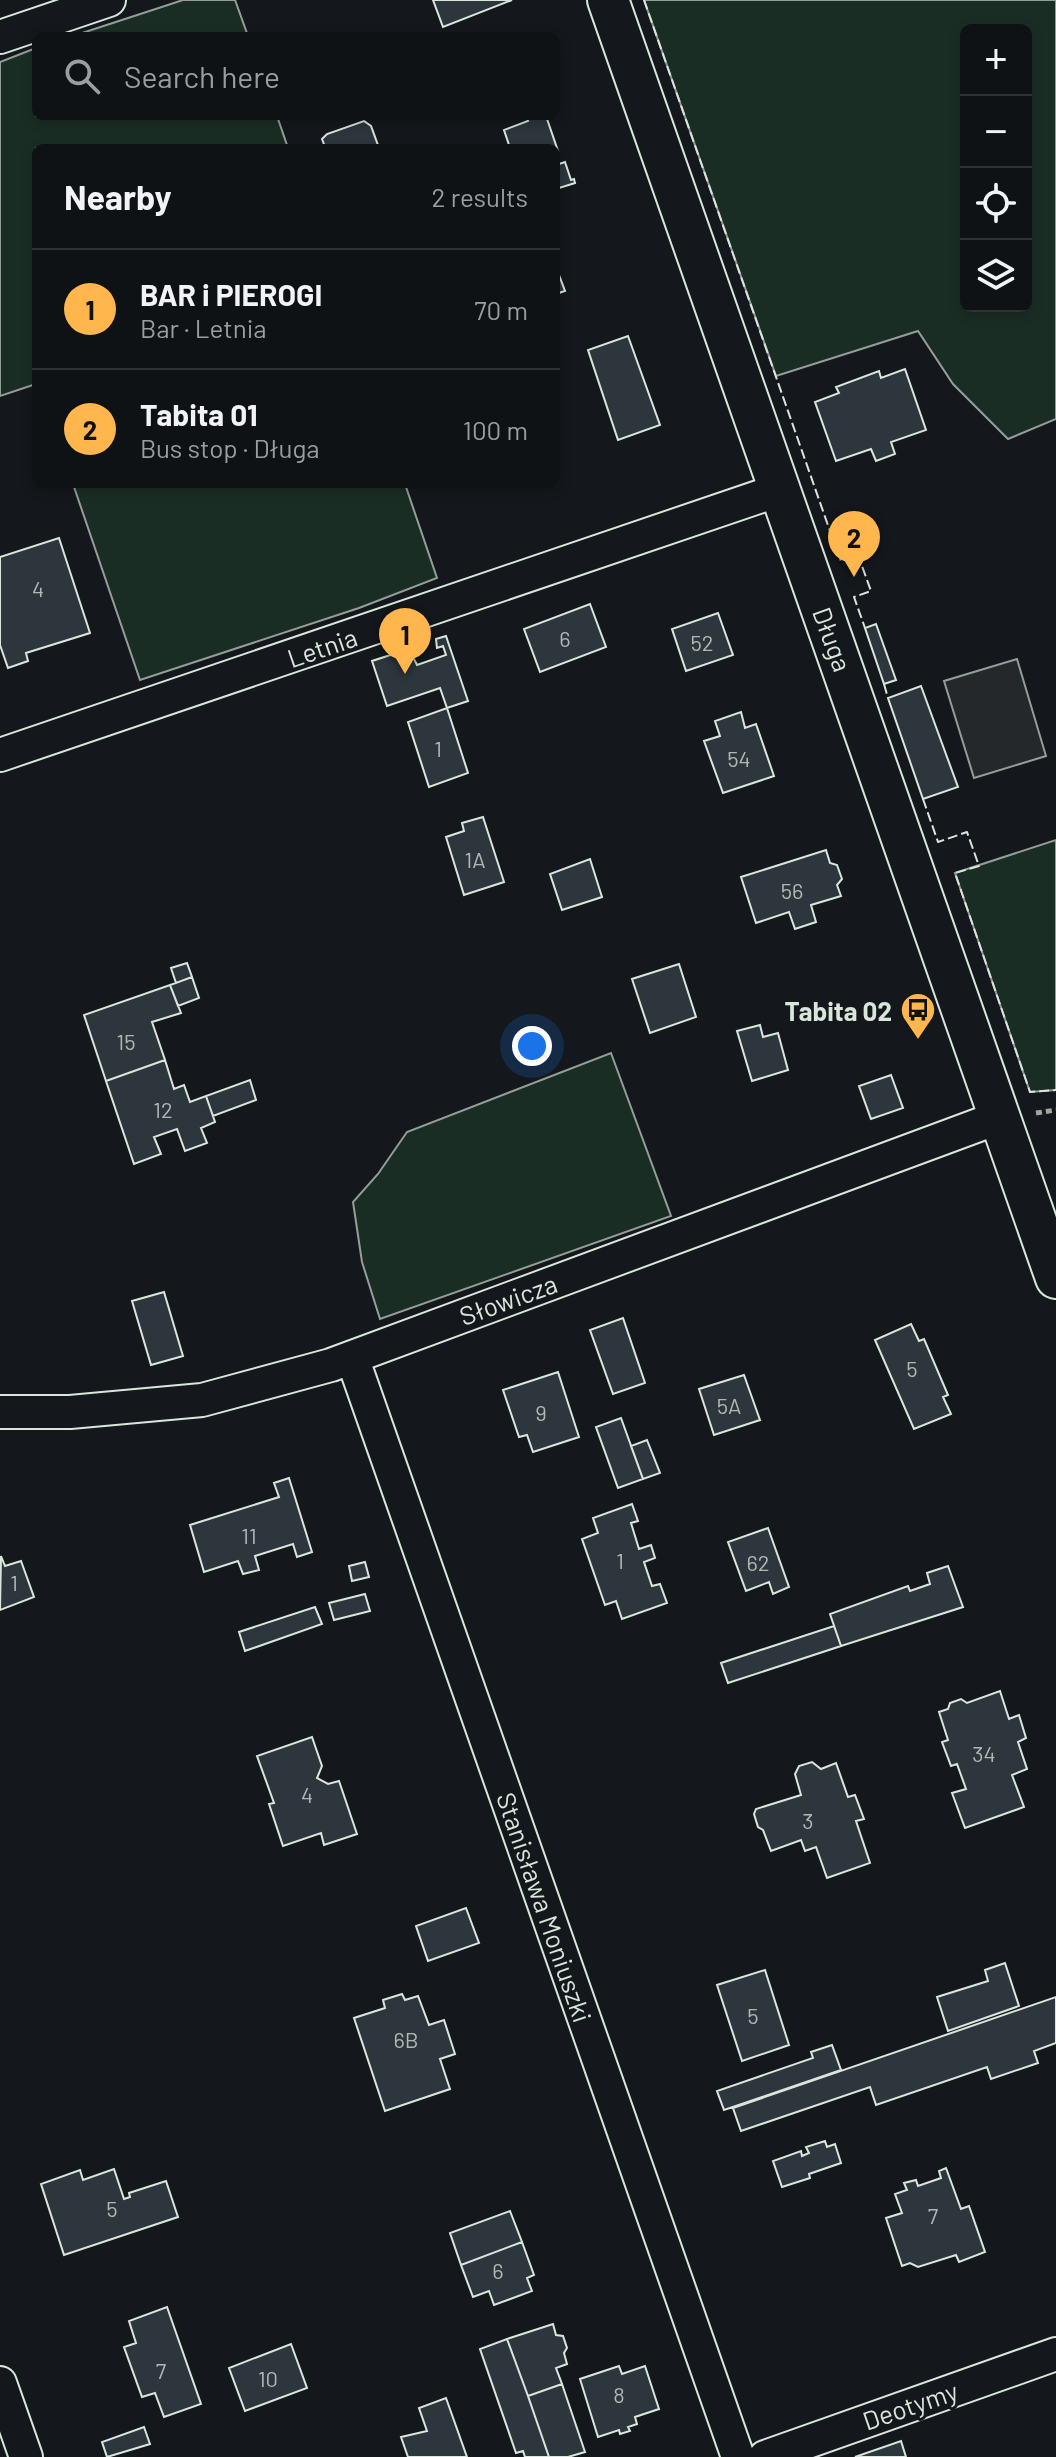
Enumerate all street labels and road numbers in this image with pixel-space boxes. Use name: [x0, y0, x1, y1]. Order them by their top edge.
street label: Długa: [807, 603, 859, 675]
street label: Letnia: [283, 621, 361, 673]
street label: Słowicza: [455, 1267, 561, 1331]
street label: Stanisława Moniuszki: [491, 1788, 599, 2026]
street label: Deotymy: [858, 2374, 962, 2436]

